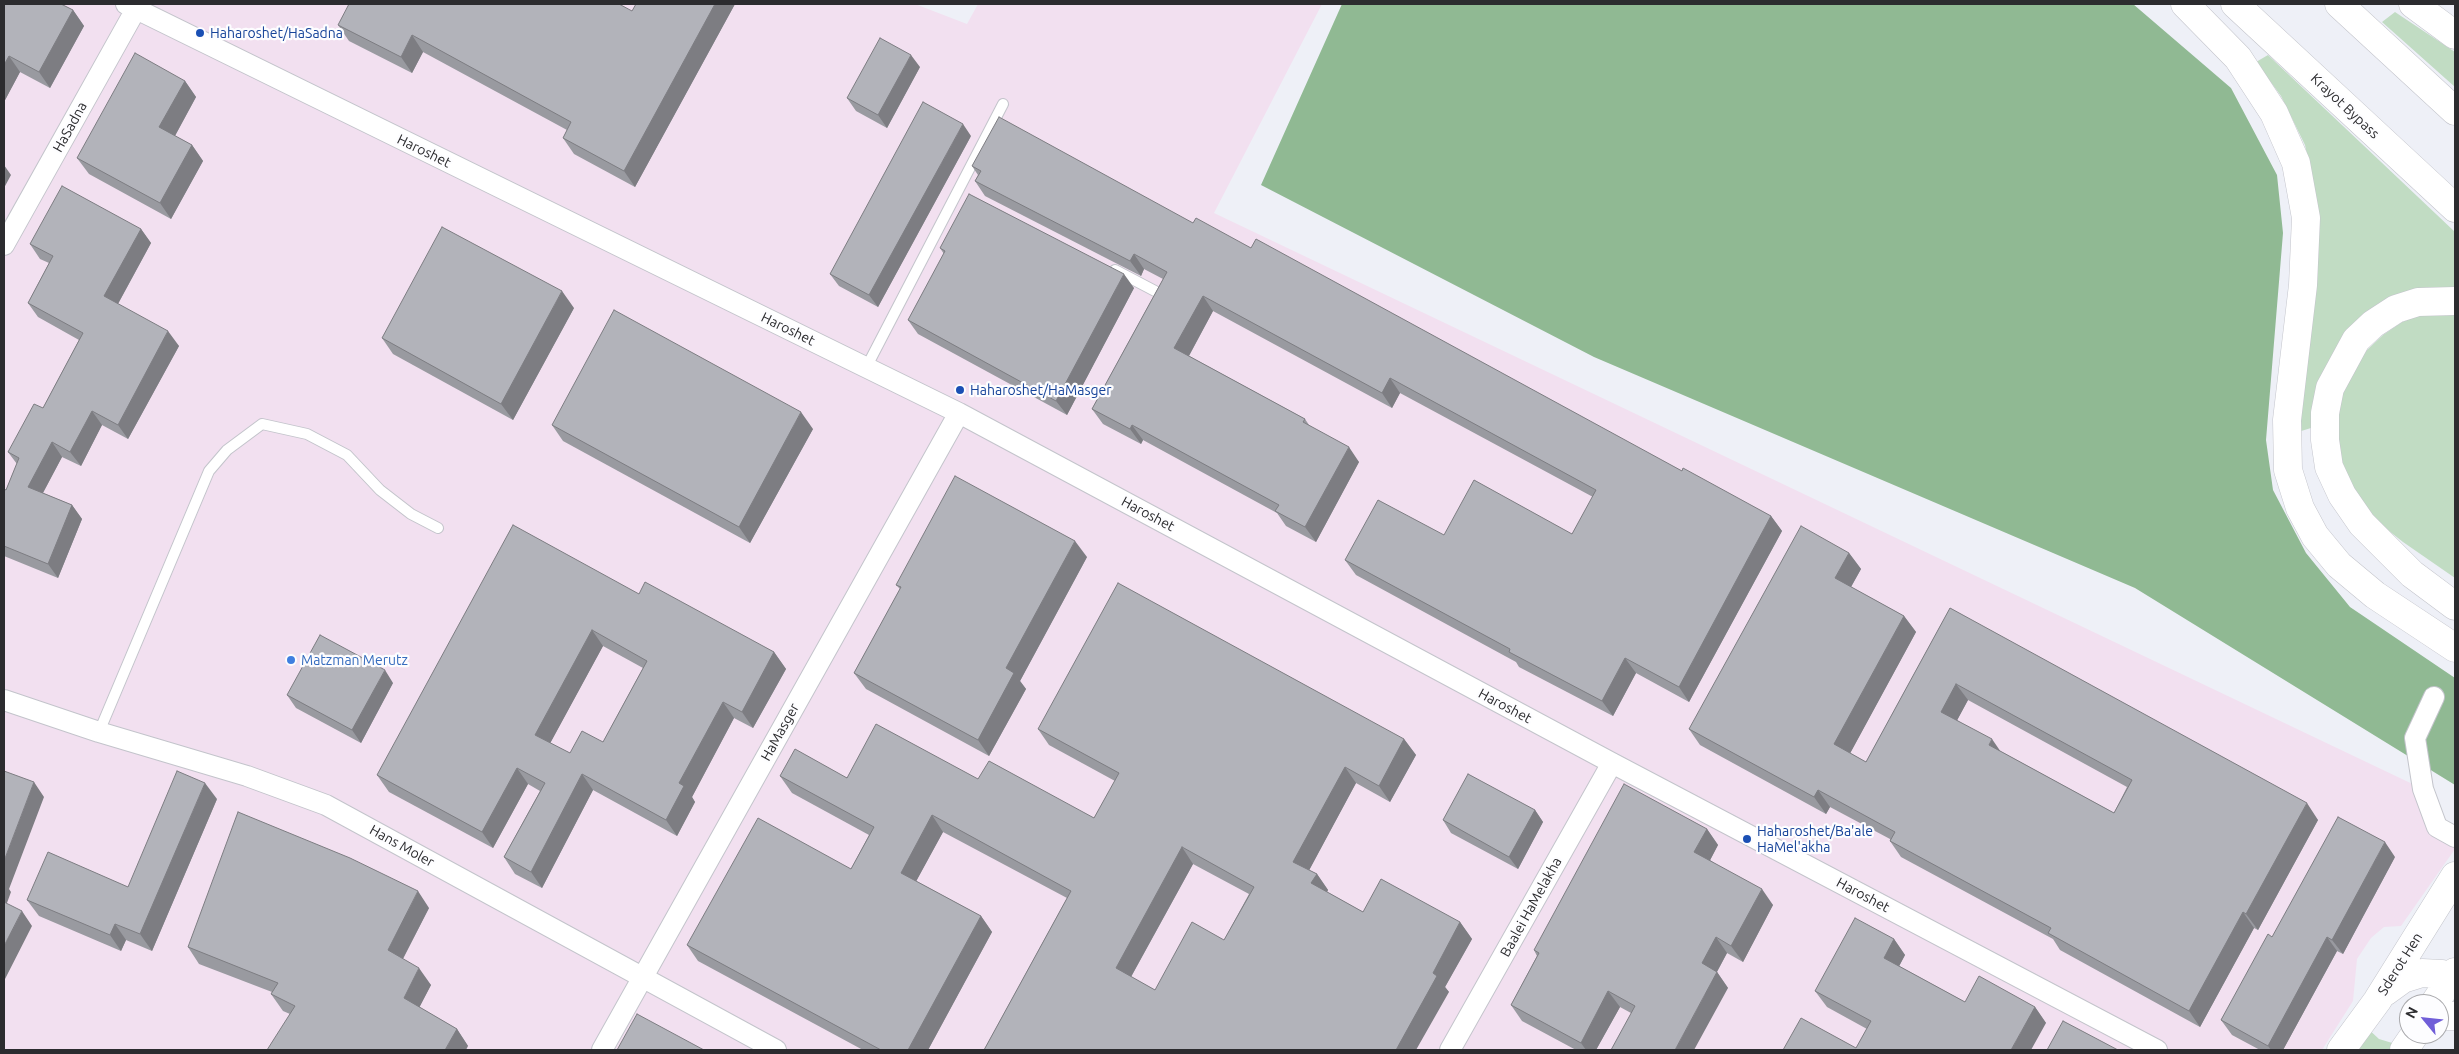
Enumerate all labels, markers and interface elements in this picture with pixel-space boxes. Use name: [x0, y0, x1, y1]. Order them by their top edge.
place label: Haharoshet/HaSadna: [210, 25, 343, 41]
marker: Haharoshet/HaSadna: [194, 27, 206, 39]
street label: Krayot Bypass: [2307, 70, 2383, 142]
street label: HaSadna: [49, 99, 91, 155]
street label: Haroshet: [394, 131, 454, 171]
street label: Haroshet: [758, 309, 818, 349]
place label: Haharoshet/HaMasger: [970, 382, 1112, 398]
marker: Haharoshet/HaMasger: [954, 384, 966, 396]
street label: Haroshet: [1119, 493, 1177, 535]
place label: Matzman Merutz: [301, 652, 408, 668]
marker: Matzman Merutz: [285, 654, 297, 666]
street label: Haroshet: [1476, 685, 1534, 727]
street label: HaMasger: [757, 700, 803, 764]
street label: Hans Moler: [367, 821, 437, 871]
place label: Haharoshet/Ba'ale HaMel'akha: [1757, 823, 1873, 856]
marker: Haharoshet/Ba'ale HaMel'akha: [1741, 833, 1753, 845]
street label: Baalei HaMelakha: [1497, 854, 1565, 960]
street label: Haroshet: [1834, 874, 1892, 916]
street label: Sderot Hen: [2374, 929, 2426, 999]
north arrow: [2399, 994, 2449, 1044]
text: N: [2402, 1004, 2421, 1021]

